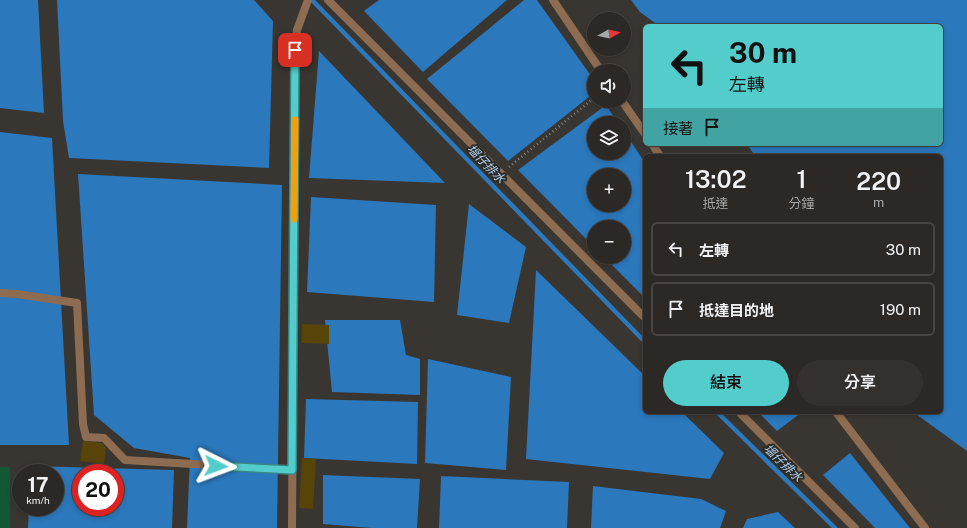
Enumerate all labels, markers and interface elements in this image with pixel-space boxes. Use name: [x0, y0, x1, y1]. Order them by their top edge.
north arrow: [587, 12, 631, 56]
map controls: [587, 12, 631, 264]
pin: [278, 33, 312, 67]
text: 30 m: [729, 36, 797, 69]
icon: arrive: [284, 39, 306, 61]
icon: left: [663, 40, 715, 92]
button: sound: [587, 64, 631, 108]
text: 左轉: [729, 74, 765, 95]
button: layers: [587, 116, 631, 160]
icon: arrive: [701, 116, 723, 138]
text: 接著: [663, 120, 693, 137]
water label: 塭仔排水: [464, 142, 508, 187]
text: 13:02: [685, 165, 746, 193]
text: 1: [796, 165, 806, 193]
text: 220: [856, 167, 901, 195]
button: +: [587, 168, 631, 212]
text: m: [873, 195, 884, 210]
text: 抵達: [703, 196, 729, 211]
text: 分鐘: [788, 196, 814, 211]
button: −: [587, 220, 631, 264]
icon: left: [665, 238, 687, 260]
text: 30 m: [886, 241, 921, 258]
text: 左轉: [699, 242, 729, 259]
icon: arrive: [665, 298, 687, 320]
text: 190 m: [880, 301, 921, 318]
text: 抵達目的地: [699, 302, 774, 319]
button: 結束: [663, 360, 789, 406]
button: 分享: [797, 360, 923, 406]
water label: 塭仔排水: [761, 441, 806, 485]
position arrow: [195, 445, 237, 487]
speed limit sign: 20: [72, 464, 124, 516]
text: 17: [27, 473, 49, 497]
text: km/h: [26, 494, 50, 506]

